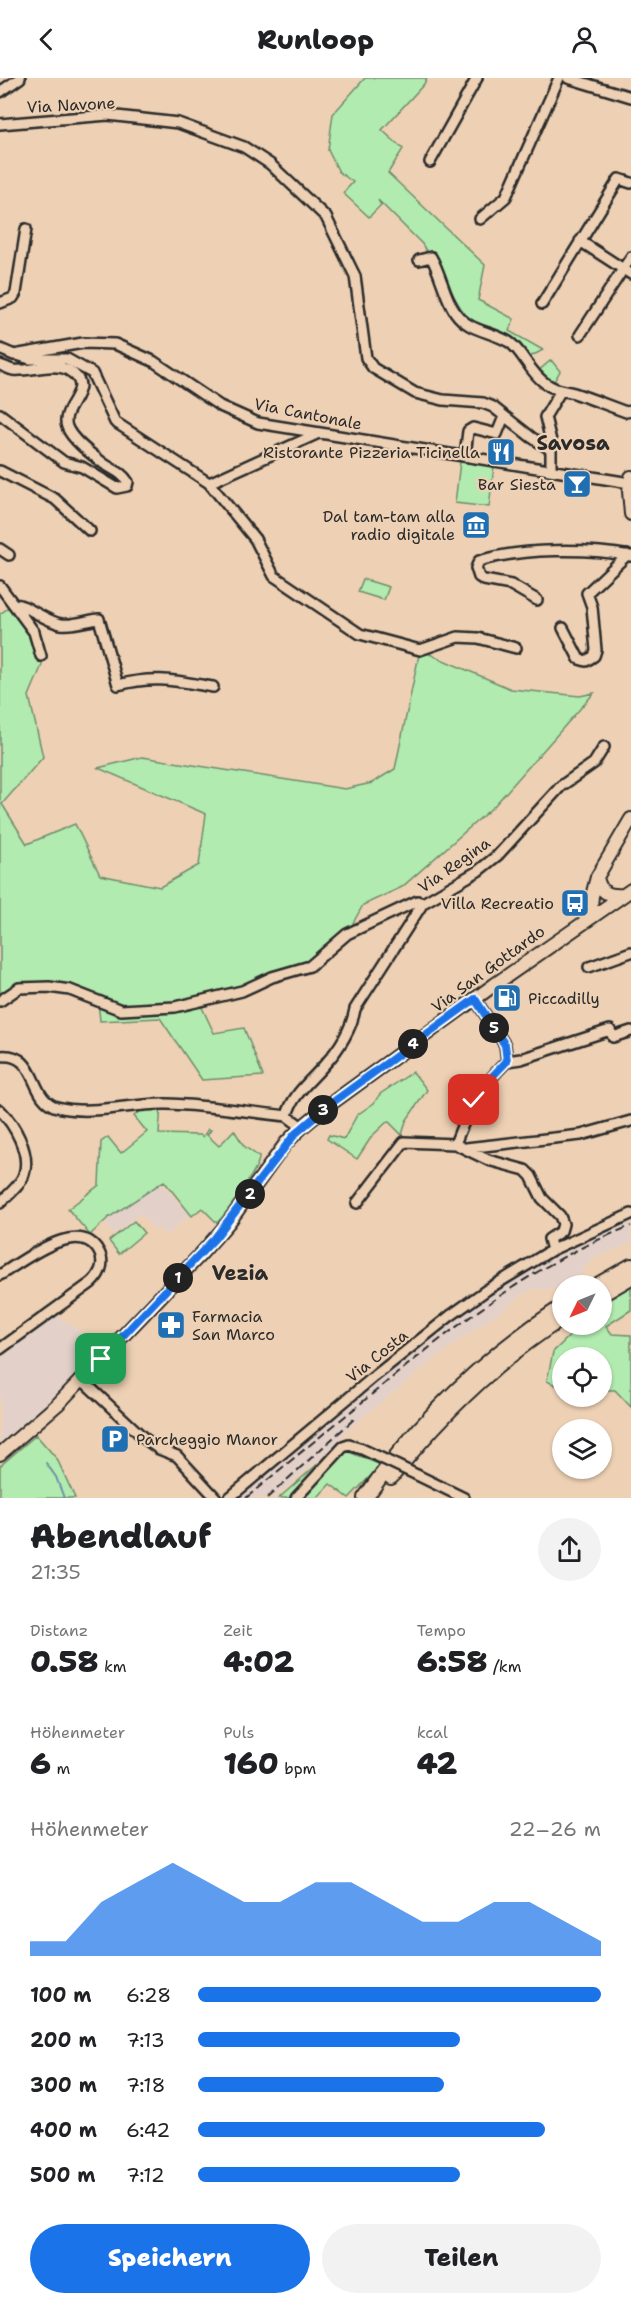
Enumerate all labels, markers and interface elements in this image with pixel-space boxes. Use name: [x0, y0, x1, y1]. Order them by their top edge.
text: Runloop: [257, 21, 374, 58]
icon: back: [30, 23, 63, 56]
icon: person: [568, 23, 601, 56]
street label: Via Navone: [26, 92, 116, 118]
street label: Via Cantonale: [252, 393, 364, 435]
district label: Savosa: [536, 430, 610, 456]
restaurant icon: Ristorante Pizzeria Ticinella: [485, 436, 517, 468]
place label: Ristorante Pizzeria Ticinella: [263, 442, 480, 463]
bar icon: Bar Siesta: [561, 468, 593, 500]
place label: Bar Siesta: [478, 474, 556, 495]
place label: Dal tam-tam alla radio digitale: [323, 506, 455, 545]
museum icon: Dal tam-tam alla radio digitale: [460, 509, 492, 541]
street label: Via Regina: [414, 832, 494, 898]
bus stop icon: Villa Recreatio: [559, 887, 591, 919]
place label: Villa Recreatio: [441, 893, 554, 914]
street label: Via San Gottardo: [427, 921, 549, 1017]
fuel station icon: Piccadilly: [491, 982, 523, 1014]
place label: Piccadilly: [528, 988, 600, 1009]
pin: 5: [479, 1013, 509, 1043]
text: 5: [489, 1017, 499, 1038]
pin: 4: [398, 1029, 428, 1059]
text: 4: [407, 1033, 419, 1054]
pin: [448, 1074, 499, 1125]
icon: check: [457, 1083, 490, 1116]
pin: 3: [308, 1095, 338, 1125]
text: 3: [317, 1099, 329, 1120]
pin: 2: [235, 1179, 265, 1209]
text: 2: [244, 1183, 256, 1204]
district label: Vezia: [212, 1260, 269, 1286]
pin: 1: [163, 1263, 193, 1293]
text: 1: [174, 1267, 182, 1288]
north arrow: [552, 1275, 612, 1335]
map controls: [552, 1275, 612, 1479]
place label: Farmacia San Marco: [192, 1306, 275, 1345]
pharmacy icon: Farmacia San Marco: [155, 1309, 187, 1341]
street label: Via Costa: [342, 1325, 412, 1387]
pin: [75, 1333, 126, 1384]
icon: arrive: [84, 1342, 117, 1375]
button: locate: [552, 1347, 612, 1407]
button: layers: [552, 1419, 612, 1479]
parking icon: Parcheggio Manor: [99, 1423, 131, 1455]
place label: Parcheggio Manor: [136, 1429, 278, 1450]
text: Abendlauf: [30, 1514, 212, 1559]
button: share: [538, 1518, 601, 1581]
text: 21:35: [30, 1559, 81, 1585]
text: Distanz: [30, 1620, 88, 1641]
text: Zeit: [223, 1620, 253, 1641]
text: Tempo: [417, 1620, 466, 1641]
text: 0.58: [30, 1641, 99, 1682]
text: 4:02: [223, 1641, 294, 1682]
text: 6:58: [417, 1641, 487, 1682]
text: km: [99, 1656, 127, 1677]
text: /km: [487, 1656, 522, 1677]
text: Höhenmeter: [30, 1722, 125, 1743]
text: Puls: [223, 1722, 255, 1743]
text: kcal: [417, 1722, 448, 1743]
text: 6: [30, 1743, 51, 1784]
text: 160: [223, 1743, 279, 1784]
text: 42: [417, 1743, 457, 1784]
text: m: [51, 1758, 70, 1779]
text: bpm: [279, 1758, 316, 1779]
text: Höhenmeter: [30, 1816, 149, 1842]
text: 22–26 m: [509, 1816, 601, 1842]
text: 100 m: [30, 1982, 92, 2008]
text: 6:28: [126, 1982, 171, 2008]
text: 200 m: [30, 2027, 97, 2053]
text: 7:13: [126, 2027, 165, 2053]
text: 300 m: [30, 2072, 97, 2098]
text: 7:18: [126, 2072, 165, 2098]
text: 400 m: [30, 2117, 97, 2143]
text: 6:42: [126, 2117, 170, 2143]
text: 500 m: [30, 2162, 96, 2188]
text: 7:12: [126, 2162, 165, 2188]
button: Speichern: [30, 2224, 310, 2293]
button: Teilen: [322, 2224, 601, 2293]

